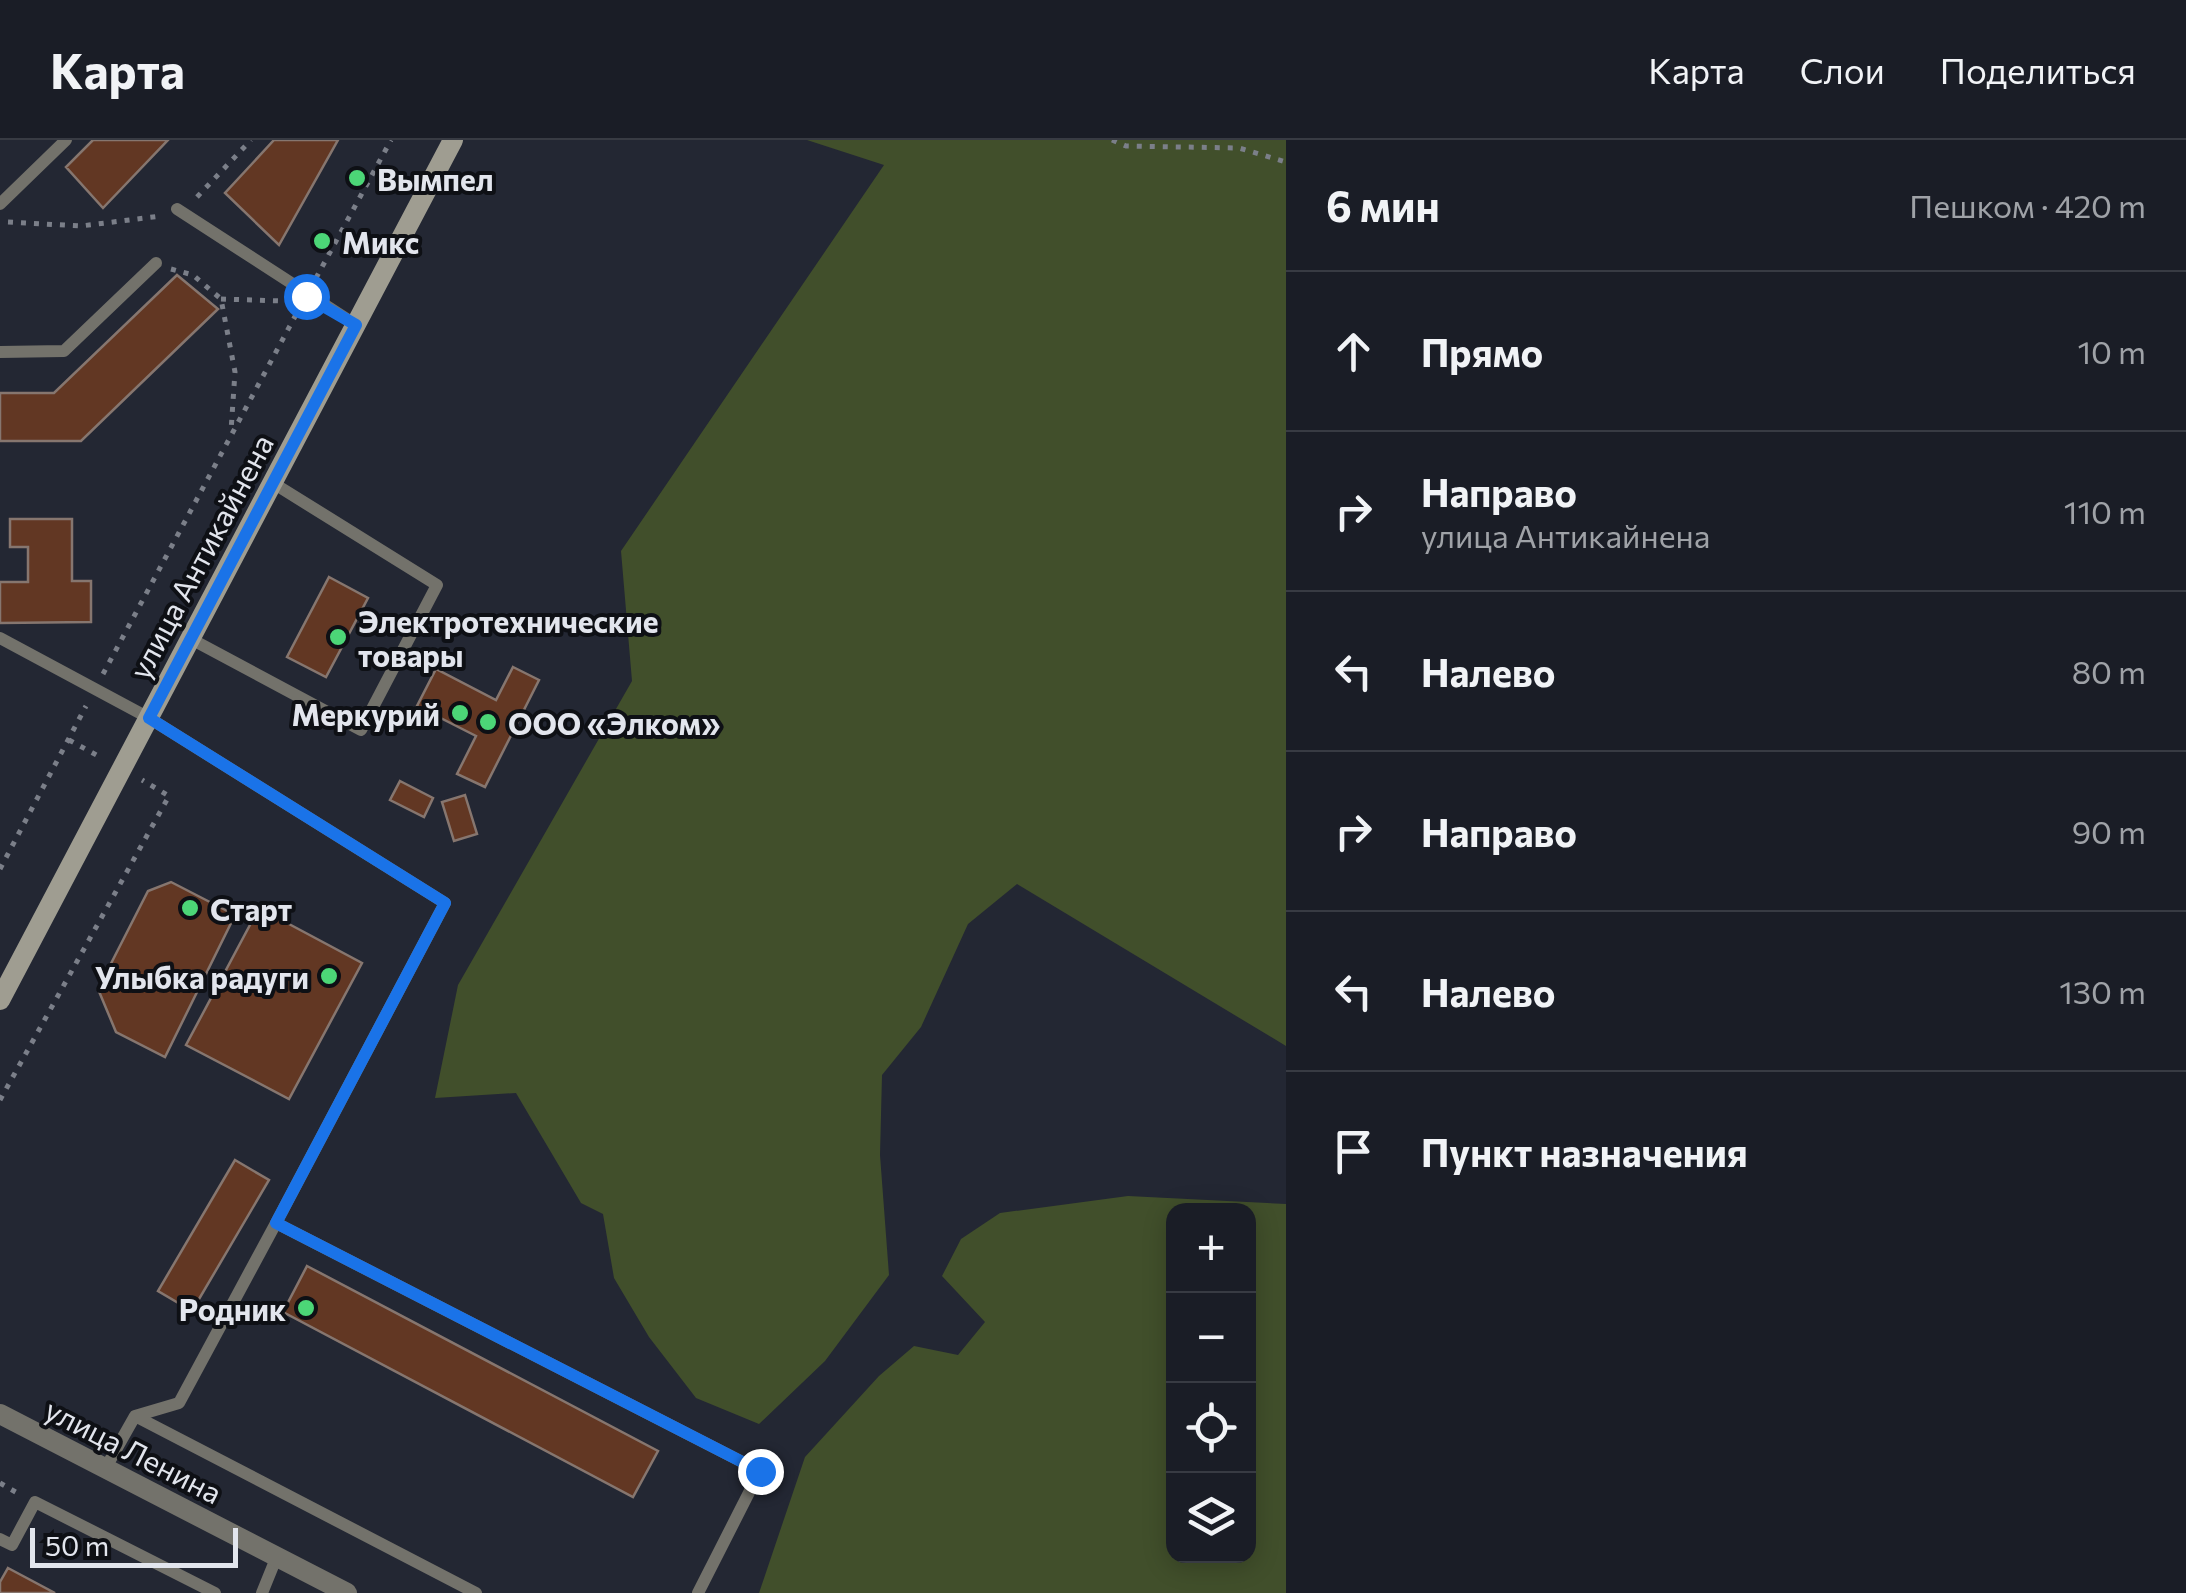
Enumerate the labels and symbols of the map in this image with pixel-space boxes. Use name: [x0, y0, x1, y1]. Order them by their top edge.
place label: Вымпел: [377, 160, 494, 197]
marker: Вымпел: [346, 167, 368, 189]
place label: Микс: [342, 223, 419, 260]
marker: Микс: [311, 230, 333, 252]
route start: [284, 274, 330, 320]
street label: улица Антикайнена: [120, 428, 280, 684]
place label: Электротехнические товары: [358, 602, 658, 673]
marker: Электротехнические товары: [327, 626, 349, 648]
place label: Меркурий: [292, 695, 440, 732]
marker: Меркурий: [449, 702, 471, 724]
place label: ООО «Элком»: [508, 704, 720, 741]
marker: ООО «Элком»: [477, 711, 499, 733]
place label: Старт: [210, 890, 292, 927]
marker: Старт: [179, 897, 201, 919]
place label: Улыбка радуги: [95, 958, 309, 995]
marker: Улыбка радуги: [318, 965, 340, 987]
place label: Родник: [179, 1290, 286, 1327]
marker: Родник: [295, 1297, 317, 1319]
street label: улица Ленина: [40, 1390, 228, 1510]
route end: [738, 1449, 784, 1495]
scale bar: [30, 1523, 238, 1568]

